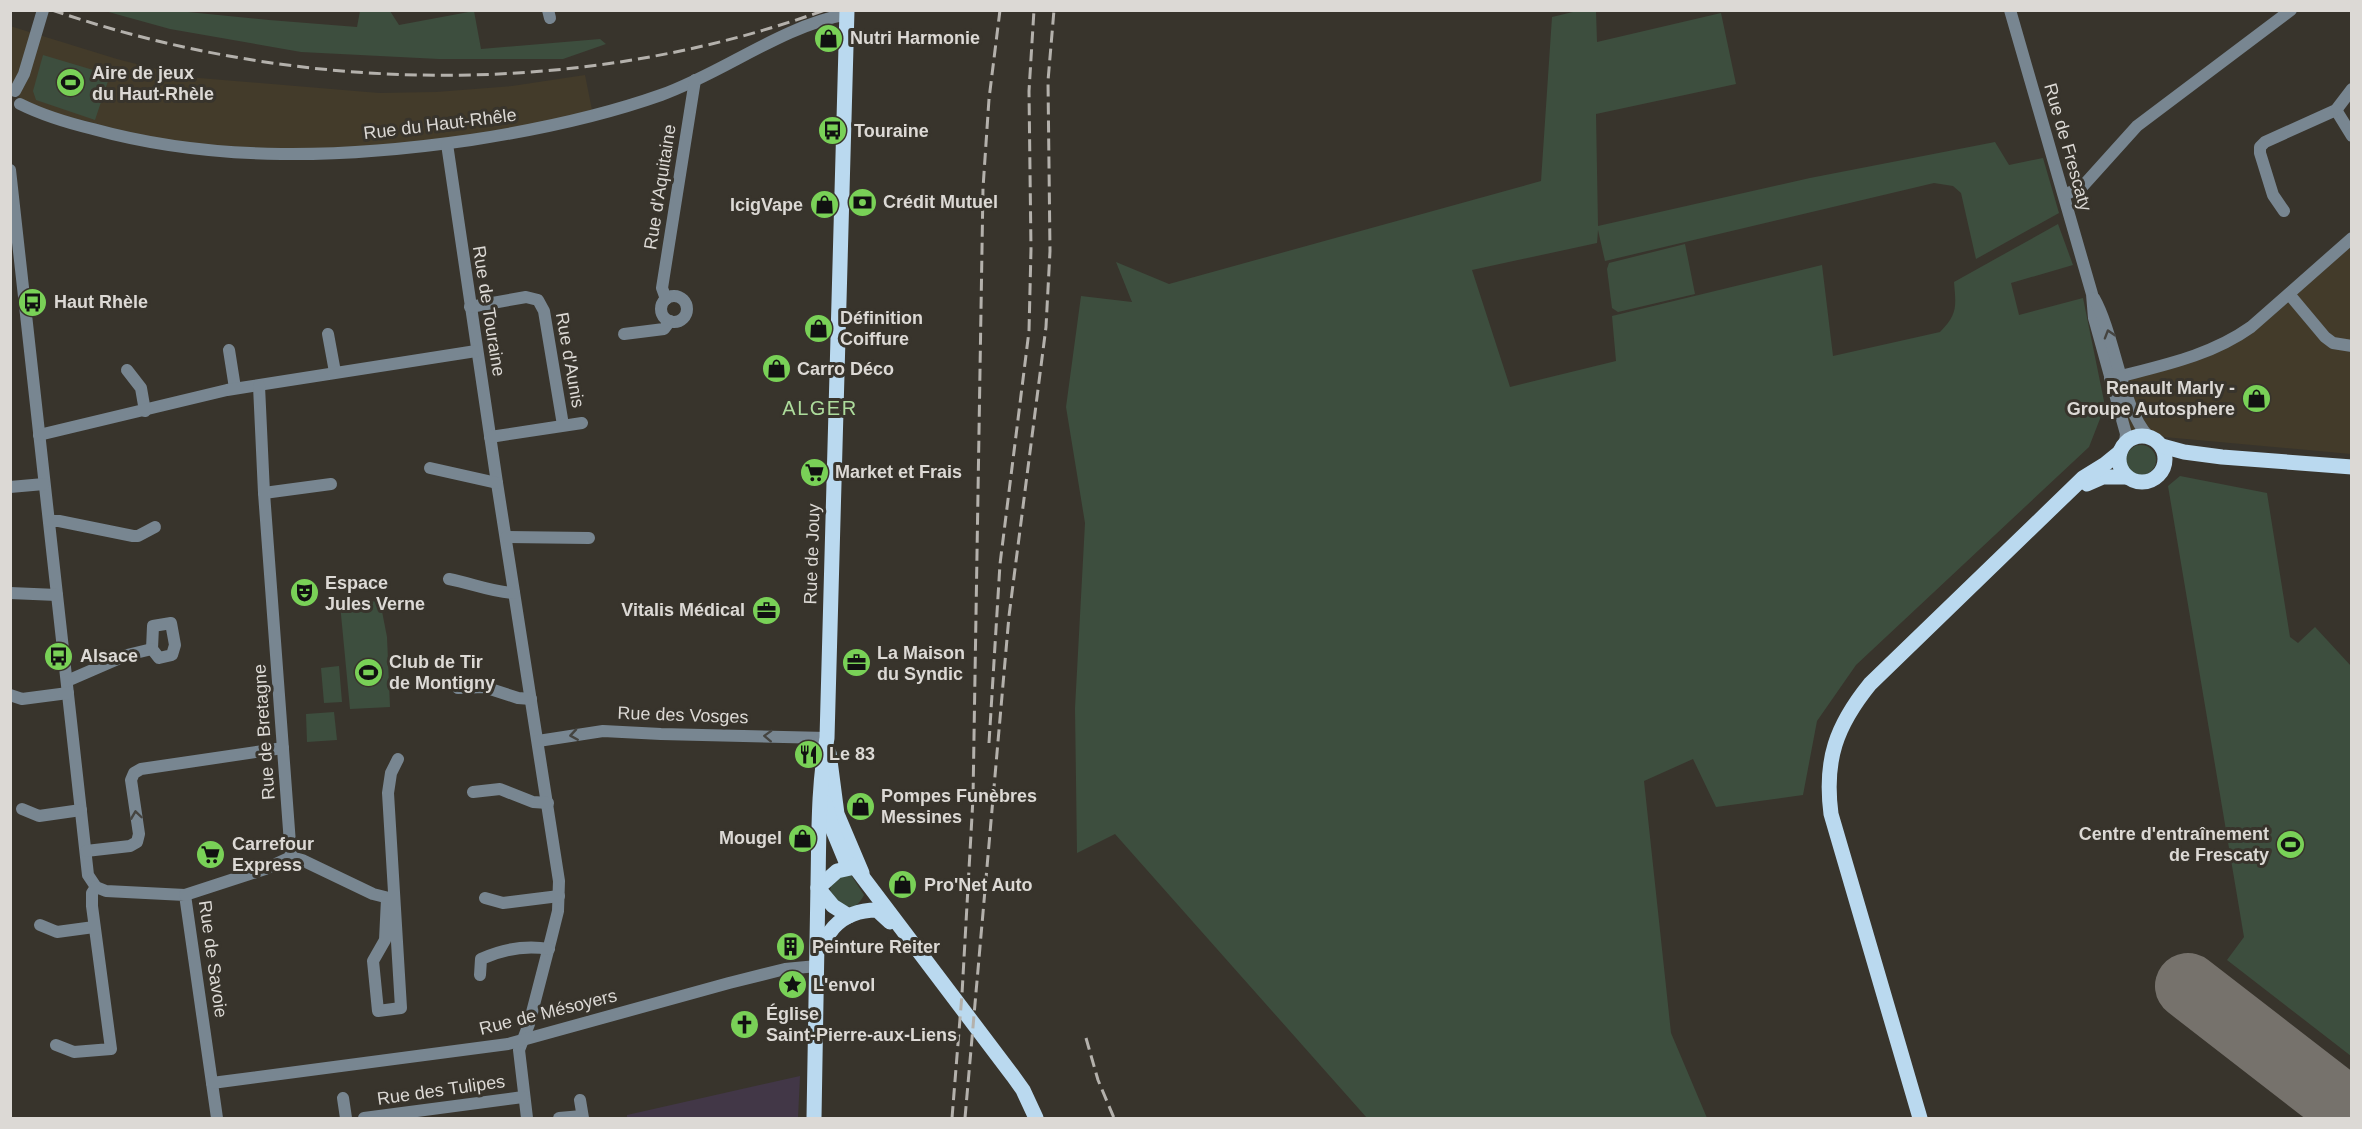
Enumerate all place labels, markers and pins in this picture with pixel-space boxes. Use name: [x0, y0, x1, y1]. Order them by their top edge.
shop icon: Nutri Harmonie: [813, 22, 845, 54]
place label: Nutri Harmonie: [850, 28, 980, 48]
place label: Aire de jeux du Haut-Rhèle: [92, 63, 214, 104]
sports icon: Aire de jeux du Haut-Rhèle: [55, 67, 87, 99]
bus stop icon: Touraine: [817, 115, 849, 147]
place label: Touraine: [854, 121, 929, 141]
bank icon: Crédit Mutuel: [846, 186, 878, 218]
shop icon: IcigVape: [808, 189, 840, 221]
place label: Crédit Mutuel: [883, 192, 998, 212]
place label: IcigVape: [730, 195, 803, 215]
bus stop icon: Haut Rhèle: [17, 286, 49, 318]
place label: Haut Rhèle: [54, 292, 148, 312]
place label: Définition Coiffure: [840, 308, 923, 349]
shop icon: Définition Coiffure: [803, 312, 835, 344]
shop icon: Carro Déco: [760, 353, 792, 385]
place label: Carro Déco: [797, 359, 894, 379]
place label: Renault Marly - Groupe Autosphere: [2067, 378, 2235, 419]
shop icon: Renault Marly - Groupe Autosphere: [2240, 382, 2272, 414]
supermarket icon: Market et Frais: [798, 456, 830, 488]
place label: Market et Frais: [835, 462, 962, 482]
place label: Espace Jules Verne: [325, 573, 425, 614]
theatre icon: Espace Jules Verne: [288, 577, 320, 609]
office icon: Vitalis Médical: [750, 594, 782, 626]
place label: Vitalis Médical: [621, 600, 745, 620]
bus stop icon: Alsace: [43, 640, 75, 672]
place label: La Maison du Syndic: [877, 643, 965, 684]
place label: Alsace: [80, 646, 138, 666]
office icon: La Maison du Syndic: [840, 647, 872, 679]
place label: Club de Tir de Montigny: [389, 652, 495, 693]
sports icon: Club de Tir de Montigny: [352, 656, 384, 688]
restaurant icon: Le 83: [792, 738, 824, 770]
place label: Le 83: [829, 744, 875, 764]
place label: Pompes Funèbres Messines: [881, 786, 1037, 827]
shop icon: Pompes Funèbres Messines: [844, 790, 876, 822]
shop icon: Mougel: [787, 822, 819, 854]
place label: Centre d'entraînement de Frescaty: [2079, 824, 2269, 865]
place label: Mougel: [719, 828, 782, 848]
sports icon: Centre d'entraînement de Frescaty: [2274, 828, 2306, 860]
place label: Carrefour Express: [232, 834, 314, 875]
supermarket icon: Carrefour Express: [195, 838, 227, 870]
shop icon: Pro'Net Auto: [887, 869, 919, 901]
place label: Pro'Net Auto: [924, 875, 1033, 895]
building icon: Peinture Reiter: [775, 931, 807, 963]
place label: Peinture Reiter: [812, 937, 940, 957]
place icon: L'envol: [776, 969, 808, 1001]
place label: L'envol: [813, 975, 875, 995]
place label: Église Saint-Pierre-aux-Liens: [766, 1003, 957, 1045]
church icon: Église Saint-Pierre-aux-Liens: [729, 1008, 761, 1040]

